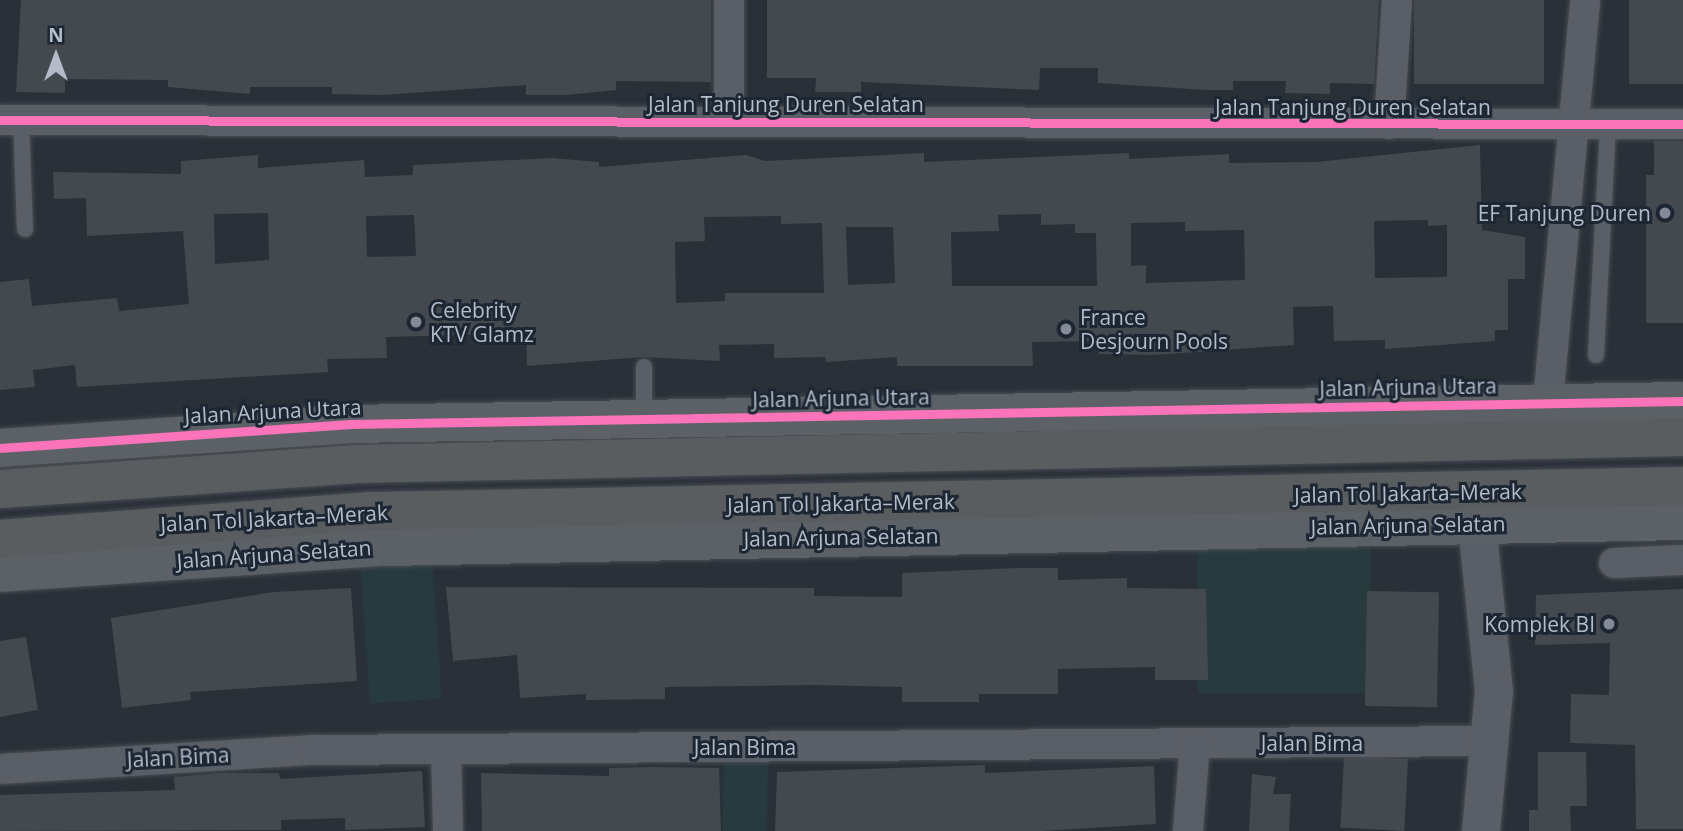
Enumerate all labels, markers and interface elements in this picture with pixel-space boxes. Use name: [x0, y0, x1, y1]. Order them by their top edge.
north arrow: [21, 21, 91, 91]
text: N: [48, 22, 64, 48]
street label: Jalan Tanjung Duren Selatan: [648, 91, 924, 117]
street label: Jalan Tanjung Duren Selatan: [1215, 94, 1491, 120]
place label: EF Tanjung Duren: [1478, 200, 1651, 226]
marker: EF Tanjung Duren: [1657, 205, 1673, 221]
place label: Celebrity KTV Glamz: [430, 297, 534, 347]
place label: France Desjourn Pools: [1080, 304, 1228, 354]
marker: Celebrity KTV Glamz: [408, 314, 424, 330]
marker: France Desjourn Pools: [1058, 321, 1074, 337]
street label: Jalan Arjuna Utara: [1319, 373, 1497, 401]
street label: Jalan Arjuna Utara: [752, 384, 930, 412]
street label: Jalan Arjuna Utara: [184, 394, 362, 428]
street label: Jalan Tol Jakarta–Merak: [1294, 478, 1522, 508]
street label: Jalan Tol Jakarta–Merak: [727, 488, 955, 518]
street label: Jalan Tol Jakarta–Merak: [160, 499, 388, 537]
street label: Jalan Arjuna Selatan: [1310, 511, 1506, 539]
street label: Jalan Arjuna Selatan: [743, 523, 939, 551]
street label: Jalan Arjuna Selatan: [176, 535, 372, 573]
place label: Komplek BI: [1484, 611, 1595, 637]
marker: Komplek BI: [1601, 616, 1617, 632]
street label: Jalan Bima: [1261, 730, 1363, 756]
street label: Jalan Bima: [694, 734, 796, 760]
street label: Jalan Bima: [126, 742, 230, 772]

